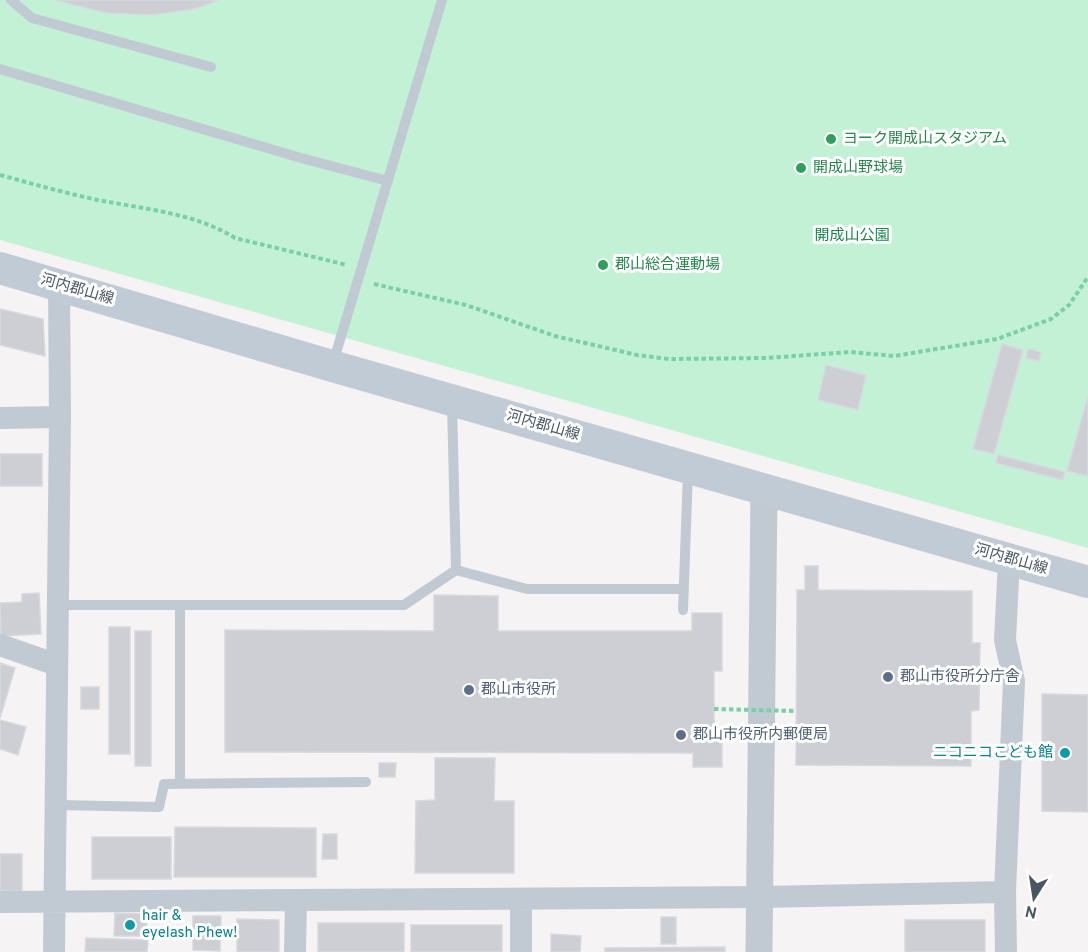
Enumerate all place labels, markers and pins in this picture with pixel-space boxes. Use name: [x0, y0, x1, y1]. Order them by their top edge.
place label: ヨーク開成山スタジアム: [843, 130, 1007, 149]
marker: ヨーク開成山スタジアム: [824, 132, 838, 146]
place label: 開成山野球場: [813, 159, 903, 178]
marker: 開成山野球場: [794, 161, 808, 175]
place label: 郡山総合運動場: [615, 256, 720, 275]
marker: 郡山総合運動場: [596, 258, 610, 272]
place label: 郡山市役所分庁舎: [900, 668, 1020, 687]
marker: 郡山市役所分庁舎: [881, 670, 895, 684]
place label: 郡山市役所: [481, 681, 556, 700]
marker: 郡山市役所: [462, 683, 476, 697]
place label: 郡山市役所内郵便局: [693, 726, 828, 745]
marker: 郡山市役所内郵便局: [674, 728, 688, 742]
place label: ニコニコこども館: [933, 744, 1053, 763]
marker: ニコニコこども館: [1058, 746, 1072, 760]
place label: hair & eyelash Phew!: [142, 907, 237, 943]
marker: hair & eyelash Phew!: [123, 918, 137, 932]

